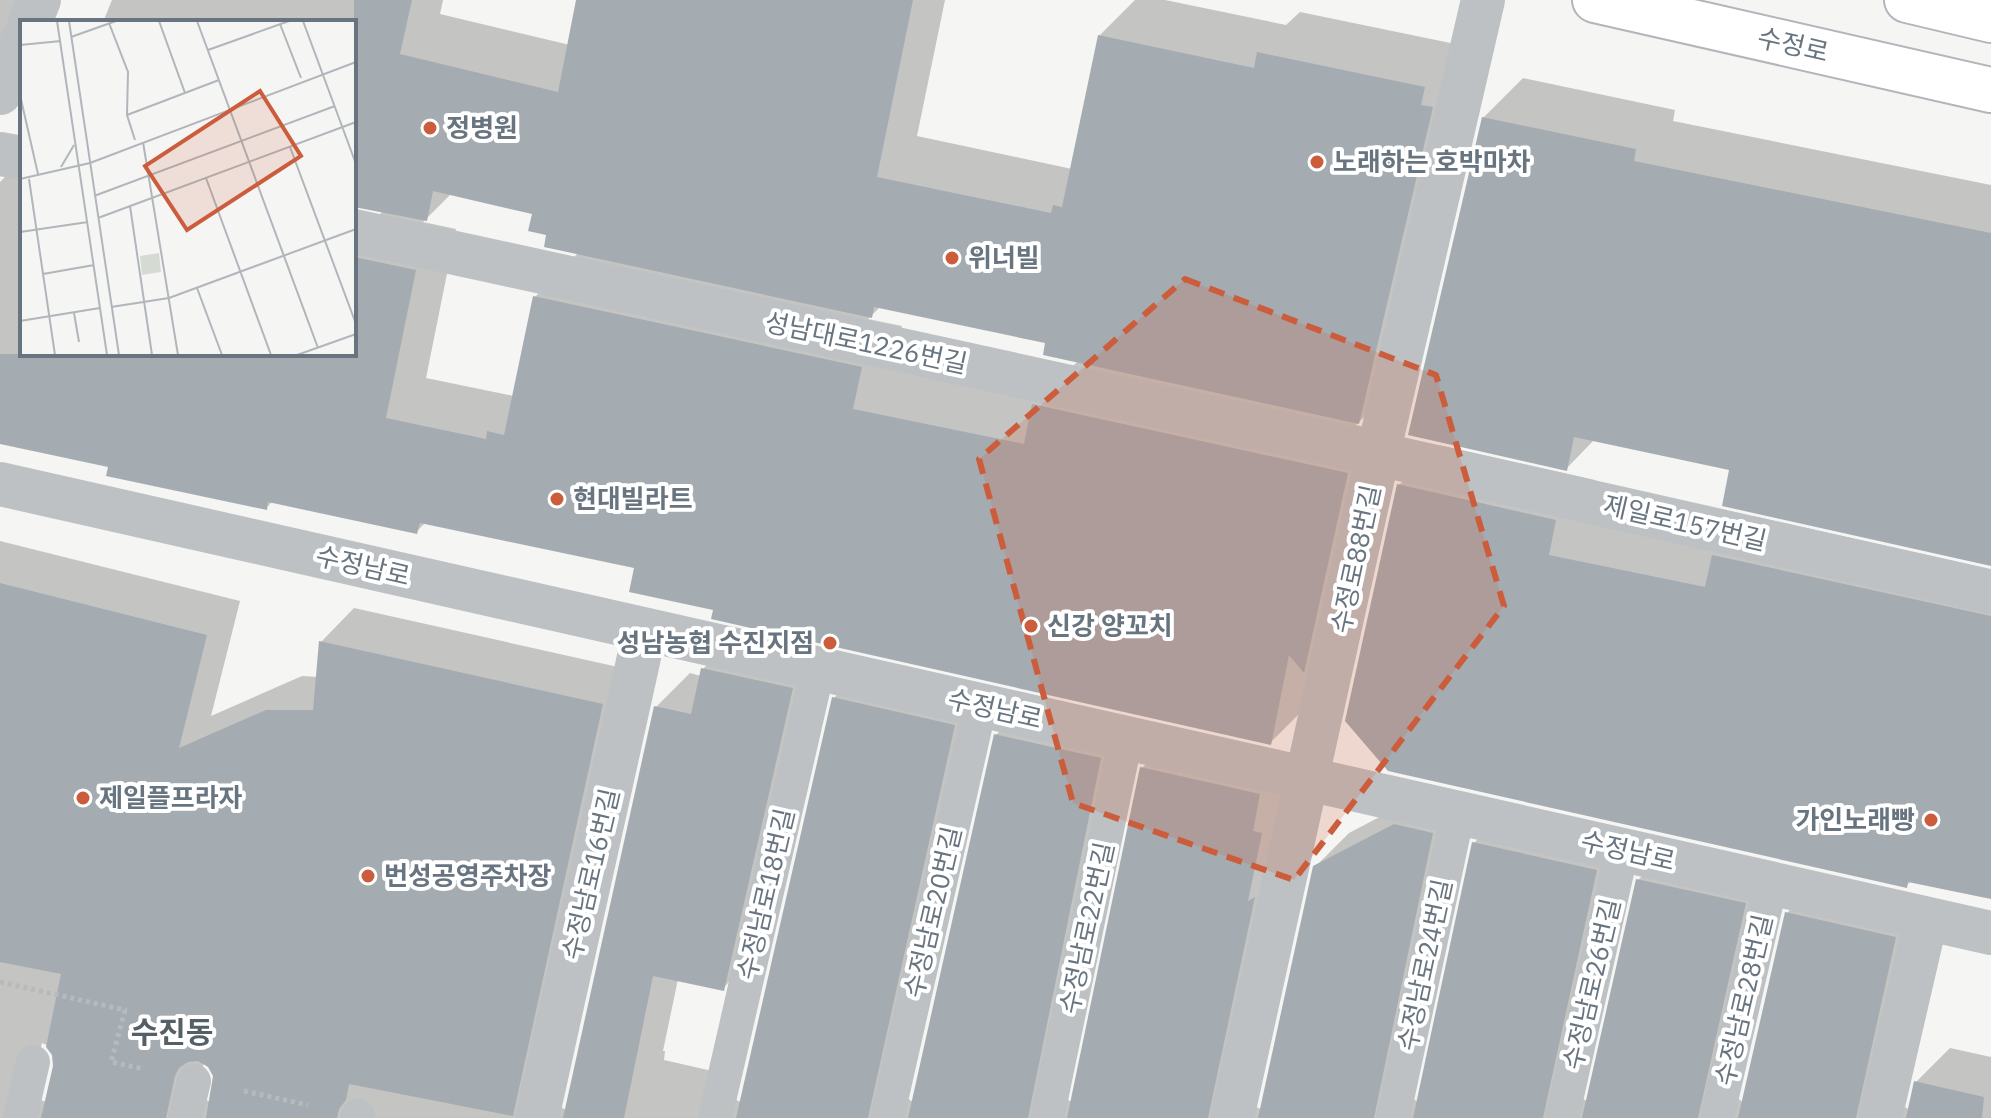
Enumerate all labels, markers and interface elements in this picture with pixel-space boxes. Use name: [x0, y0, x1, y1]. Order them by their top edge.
street label: 수정로: [1754, 19, 1832, 69]
inset map: [20, 20, 356, 356]
place label: 정병원: [446, 110, 518, 144]
marker: 정병원: [421, 119, 439, 137]
place label: 노래하는 호박마차: [1333, 144, 1531, 178]
marker: 노래하는 호박마차: [1308, 153, 1326, 171]
place label: 위너빌: [968, 240, 1040, 274]
marker: 위너빌: [943, 249, 961, 267]
street label: 성남대로1226번길: [762, 304, 970, 380]
place label: 현대빌라트: [573, 481, 693, 515]
street label: 수정로88번길: [1323, 481, 1387, 636]
street label: 제일로157번길: [1600, 487, 1770, 557]
marker: 현대빌라트: [548, 490, 566, 508]
street label: 수정남로: [313, 538, 414, 592]
place label: 신강 양꼬치: [1047, 608, 1173, 642]
marker: 신강 양꼬치: [1022, 617, 1040, 635]
place label: 성남농협 수진지점: [617, 625, 814, 659]
marker: 성남농협 수진지점: [821, 634, 839, 652]
street label: 수정남로: [945, 681, 1046, 735]
place label: 제일플프라자: [99, 780, 243, 814]
street label: 수정남로16번길: [554, 785, 626, 963]
marker: 제일플프라자: [74, 789, 92, 807]
place label: 가인노래빵: [1795, 802, 1915, 836]
street label: 수정남로18번길: [729, 805, 801, 983]
marker: 가인노래빵: [1922, 811, 1940, 829]
street label: 수정남로20번길: [896, 823, 968, 1001]
street label: 수정남로: [1578, 823, 1679, 877]
street label: 수정남로22번길: [1051, 839, 1121, 1017]
place label: 번성공영주차장: [384, 858, 552, 892]
marker: 번성공영주차장: [359, 867, 377, 885]
street label: 수정남로24번길: [1389, 876, 1459, 1054]
street label: 수정남로26번길: [1555, 895, 1627, 1073]
street label: 수정남로28번길: [1707, 911, 1779, 1089]
district label: 수진동: [131, 1012, 213, 1051]

